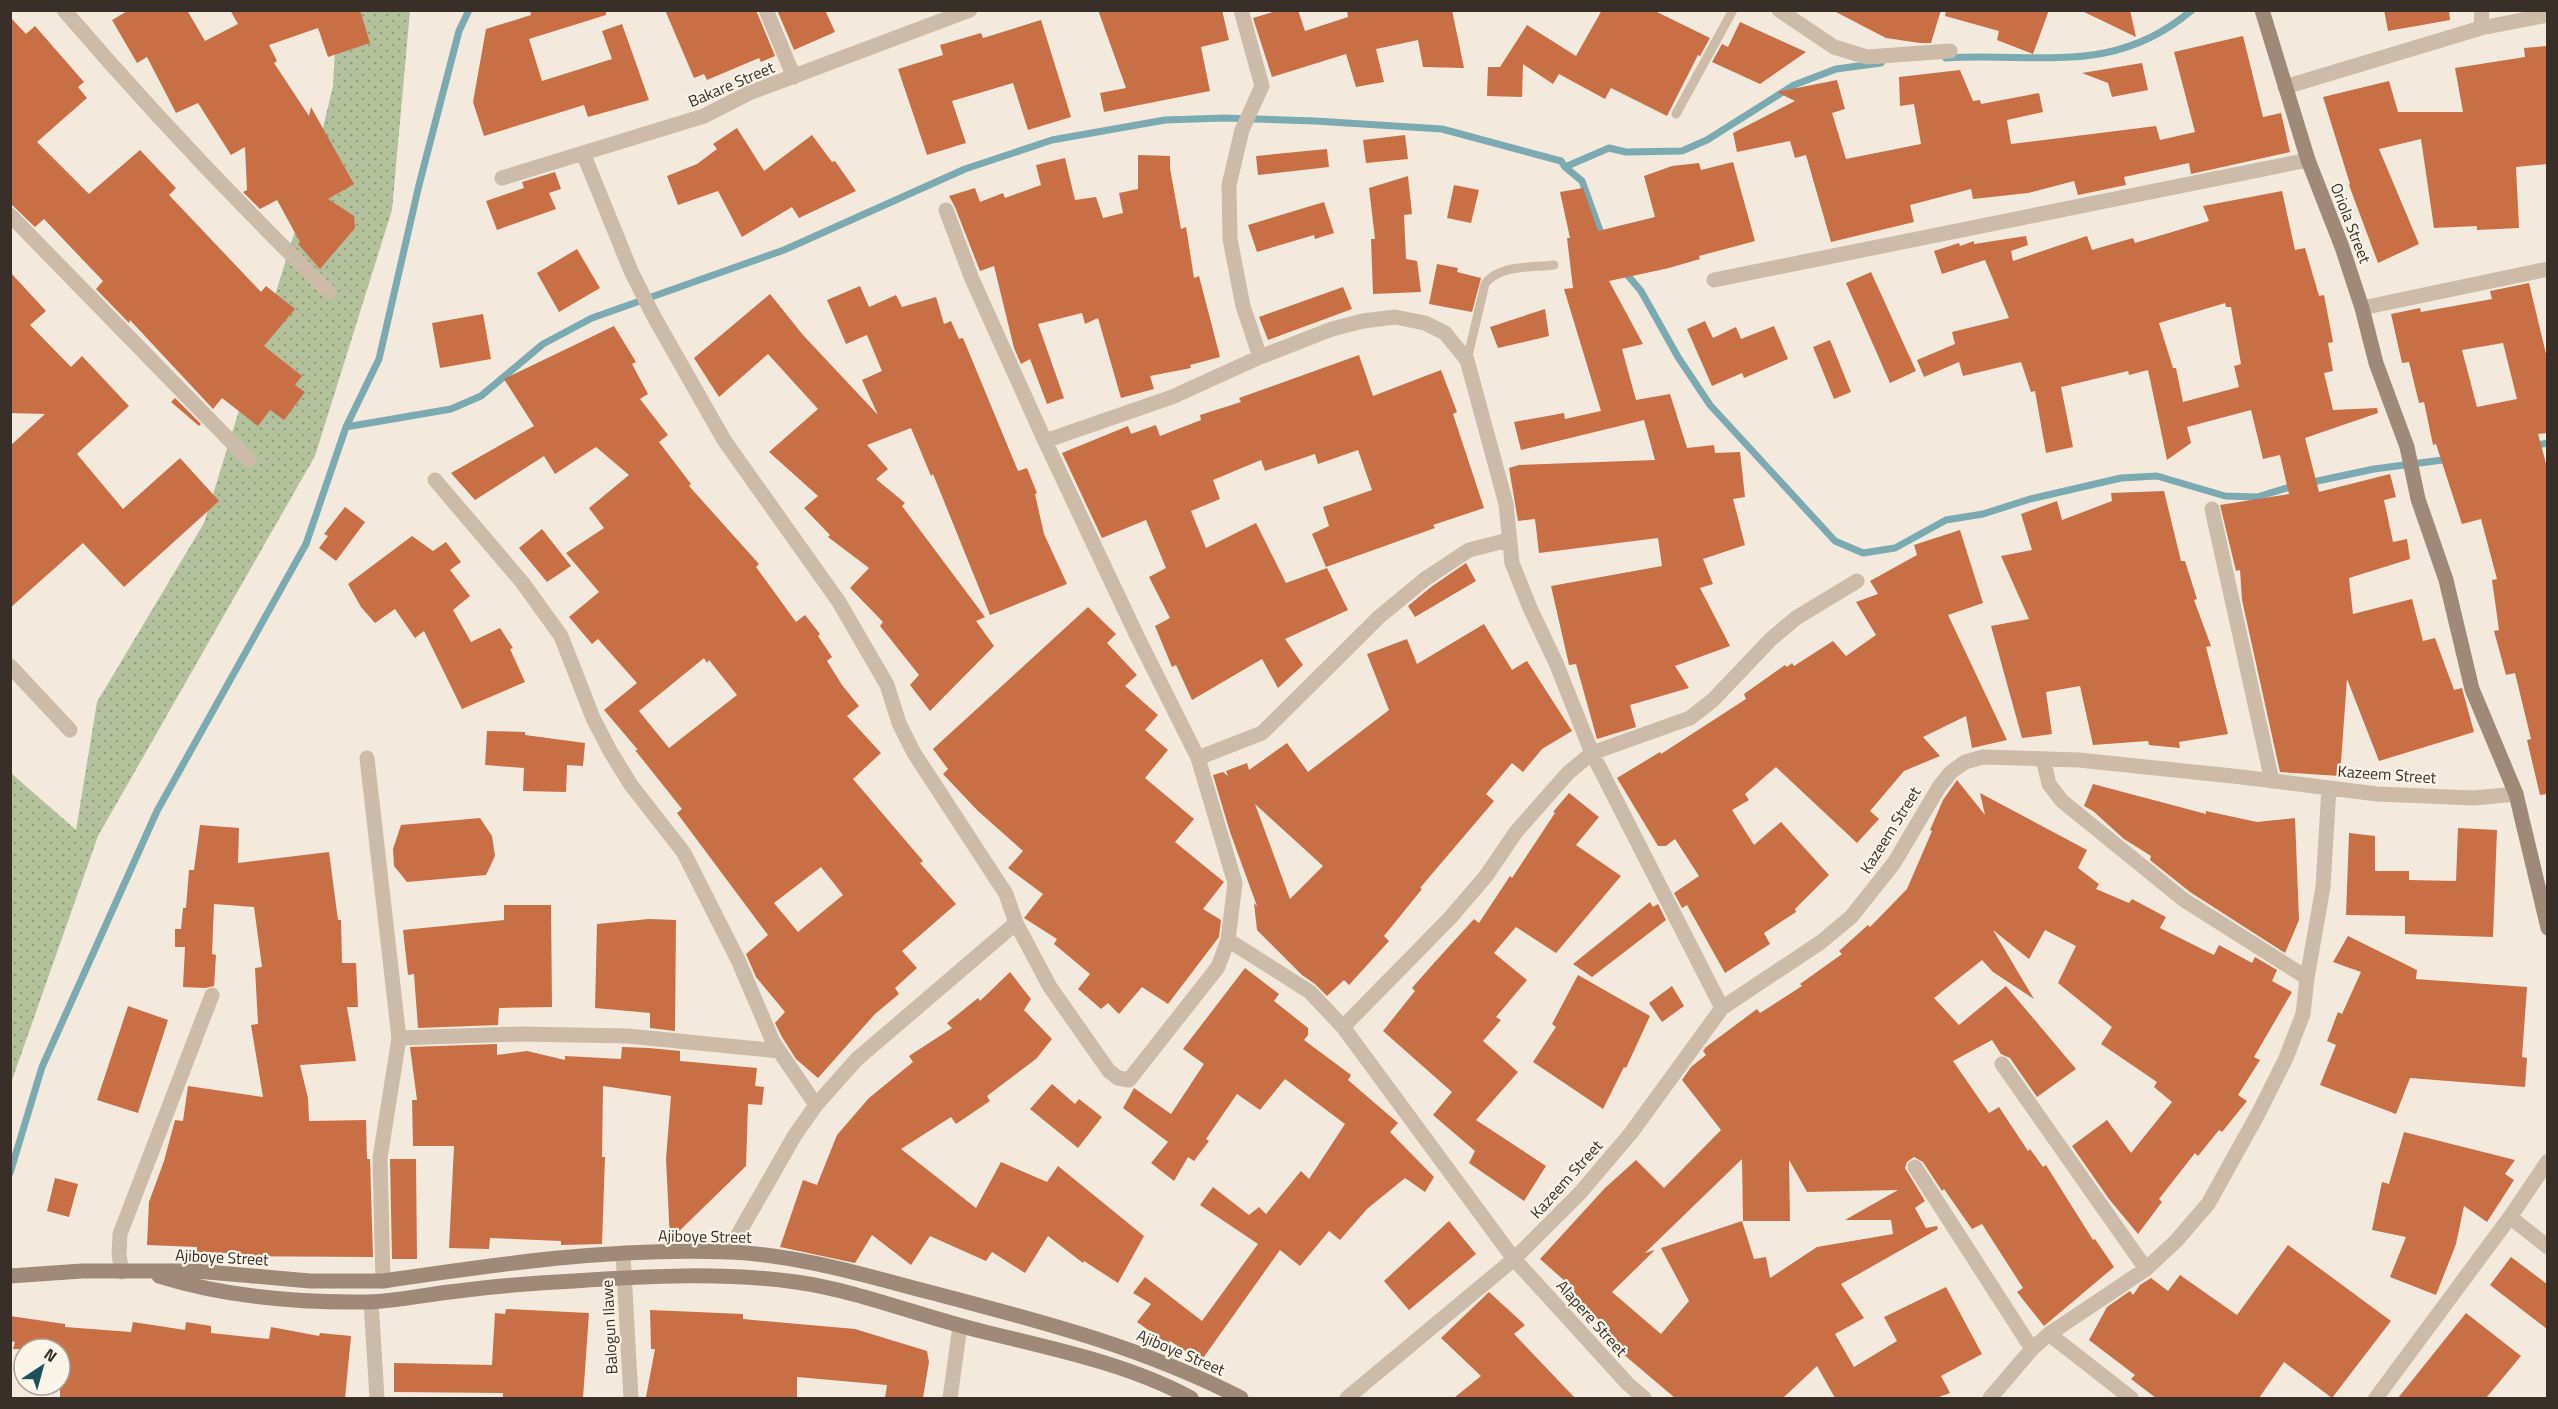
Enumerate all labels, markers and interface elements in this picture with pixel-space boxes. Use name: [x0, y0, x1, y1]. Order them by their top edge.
street label: Bakare Street: [684, 55, 778, 113]
street label: Oriola Street: [2325, 179, 2377, 267]
street label: Kazeem Street: [2337, 759, 2437, 789]
street label: Kazeem Street: [1854, 781, 1927, 878]
street label: Kazeem Street: [1524, 1134, 1608, 1224]
street label: Ajiboye Street: [658, 1223, 752, 1249]
street label: Ajiboye Street: [175, 1243, 270, 1271]
street label: Alapere Street: [1551, 1274, 1633, 1362]
street label: Balogun Ilawe: [595, 1279, 623, 1375]
street label: Ajiboye Street: [1133, 1323, 1229, 1381]
north arrow: [12, 1337, 72, 1397]
text: N: [39, 1342, 62, 1368]

